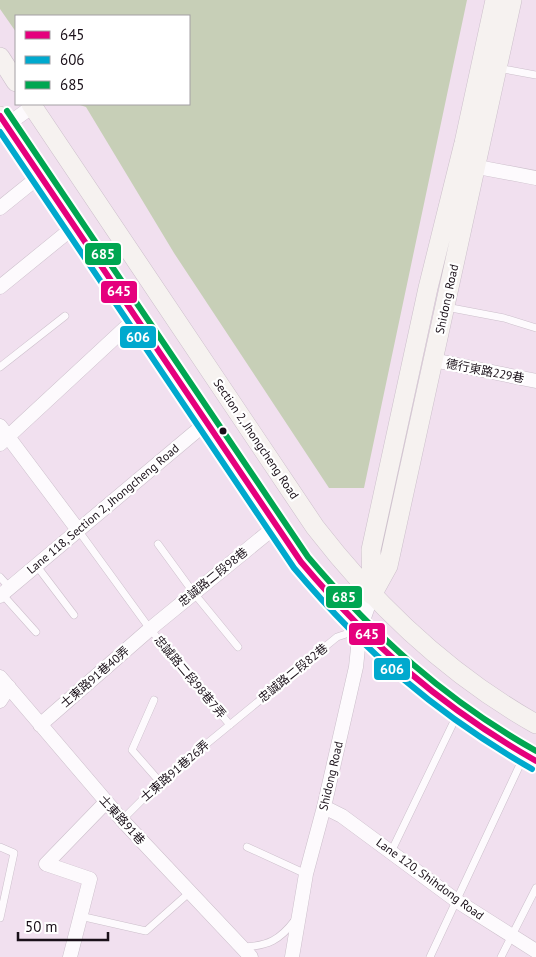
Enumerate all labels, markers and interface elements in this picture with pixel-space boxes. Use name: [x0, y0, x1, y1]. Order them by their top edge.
legend: [15, 15, 190, 105]
text: 645: [60, 25, 85, 44]
text: 606: [60, 50, 85, 69]
text: 685: [60, 75, 85, 94]
line badge: 685: [84, 242, 122, 266]
text: 685: [91, 245, 115, 263]
street label: Shidong Road: [432, 263, 461, 335]
line badge: 645: [100, 280, 138, 304]
text: 645: [107, 282, 131, 300]
line badge: 606: [119, 325, 157, 349]
text: 606: [126, 328, 150, 346]
street label: 德行東路229巷: [445, 356, 526, 385]
street label: Section 2, Jhongcheng Road: [211, 376, 302, 502]
unlabelled marker: [218, 426, 228, 436]
street label: Lane 118, Section 2, Jhongcheng Road: [23, 440, 182, 577]
street label: 忠誠路二段98巷: [175, 544, 250, 609]
line badge: 685: [325, 585, 363, 609]
text: 685: [332, 588, 356, 606]
line badge: 645: [348, 622, 386, 646]
text: 645: [355, 625, 379, 643]
street label: 忠誠路二段98巷7弄: [151, 632, 229, 721]
street label: 忠誠路二段82巷: [255, 640, 330, 705]
street label: 士東路91巷40弄: [57, 643, 132, 711]
line badge: 606: [373, 657, 411, 681]
text: 606: [380, 660, 404, 678]
street label: 士東路91巷26弄: [137, 737, 212, 805]
street label: Shidong Road: [315, 740, 346, 812]
street label: 士東路91巷: [96, 792, 148, 847]
street label: Lane 120, Shihdong Road: [373, 834, 487, 923]
scale bar: [18, 910, 108, 942]
text: 50 m: [25, 917, 58, 936]

